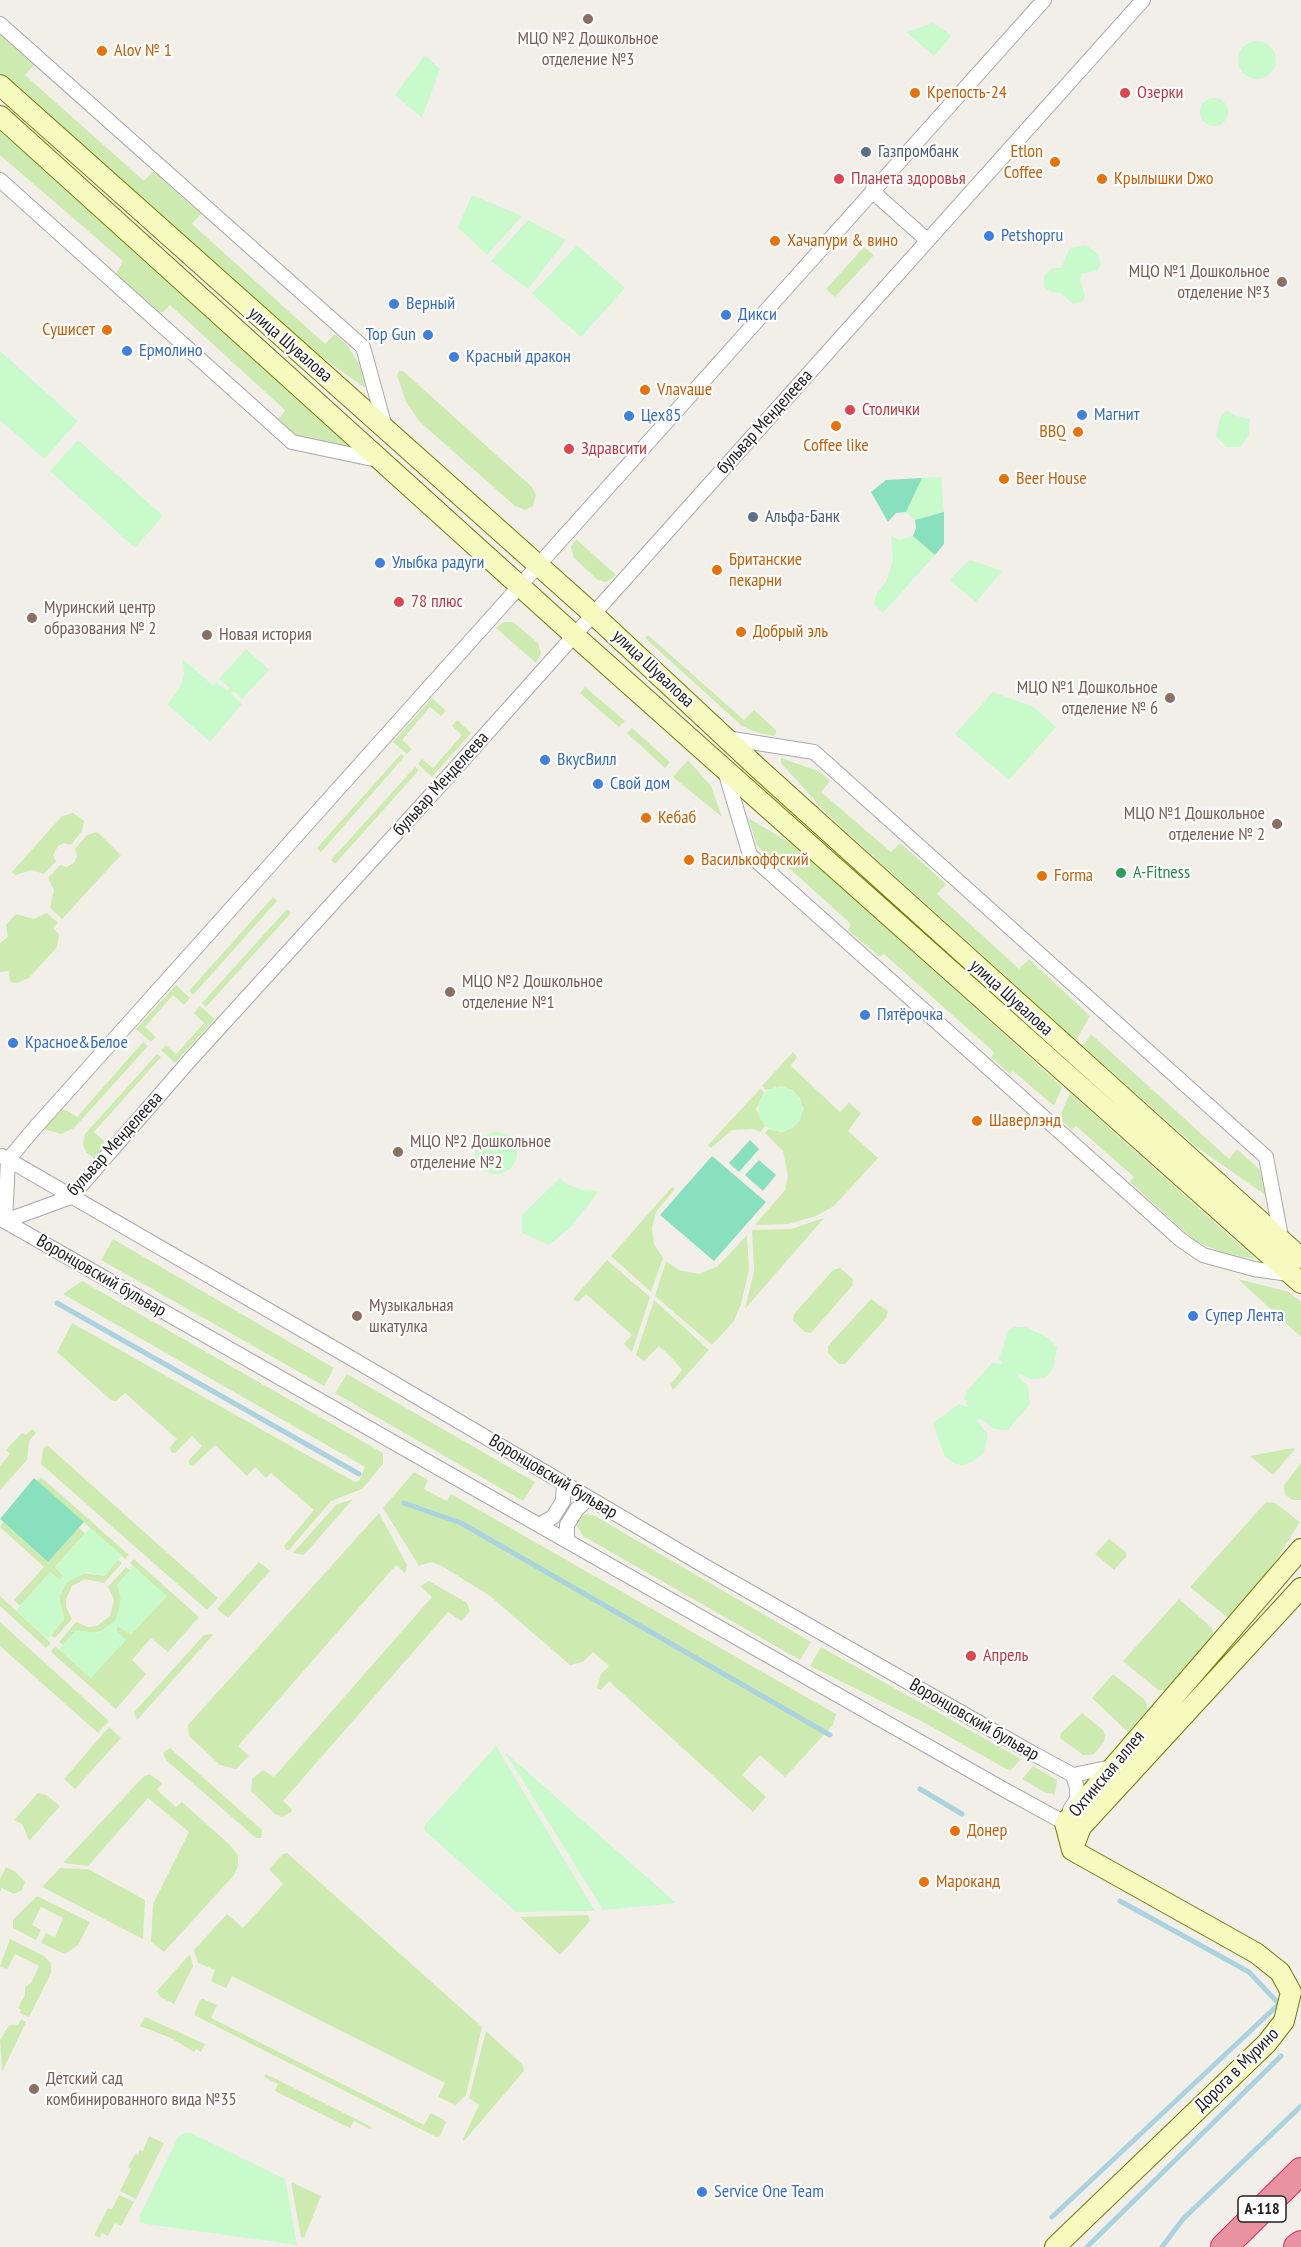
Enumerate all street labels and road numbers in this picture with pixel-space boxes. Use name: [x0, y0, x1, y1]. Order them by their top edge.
street label: улица Шувалова: [244, 303, 336, 387]
street label: бульвар Менделеева: [713, 366, 817, 478]
street label: улица Шувалова: [608, 626, 698, 712]
street label: бульвар Менделеева: [389, 728, 493, 840]
street label: улица Шувалова: [965, 955, 1057, 1041]
street label: бульвар Менделеева: [63, 1088, 167, 1200]
street label: Воронцовский бульвар: [32, 1230, 170, 1322]
street label: Воронцовский бульвар: [485, 1430, 621, 1524]
street label: Воронцовский бульвар: [905, 1674, 1043, 1766]
street label: Охтинская аллея: [1065, 1726, 1149, 1822]
street label: Дорога в Мурино: [1191, 2024, 1283, 2116]
road number: А-118: [1238, 2196, 1286, 2222]

